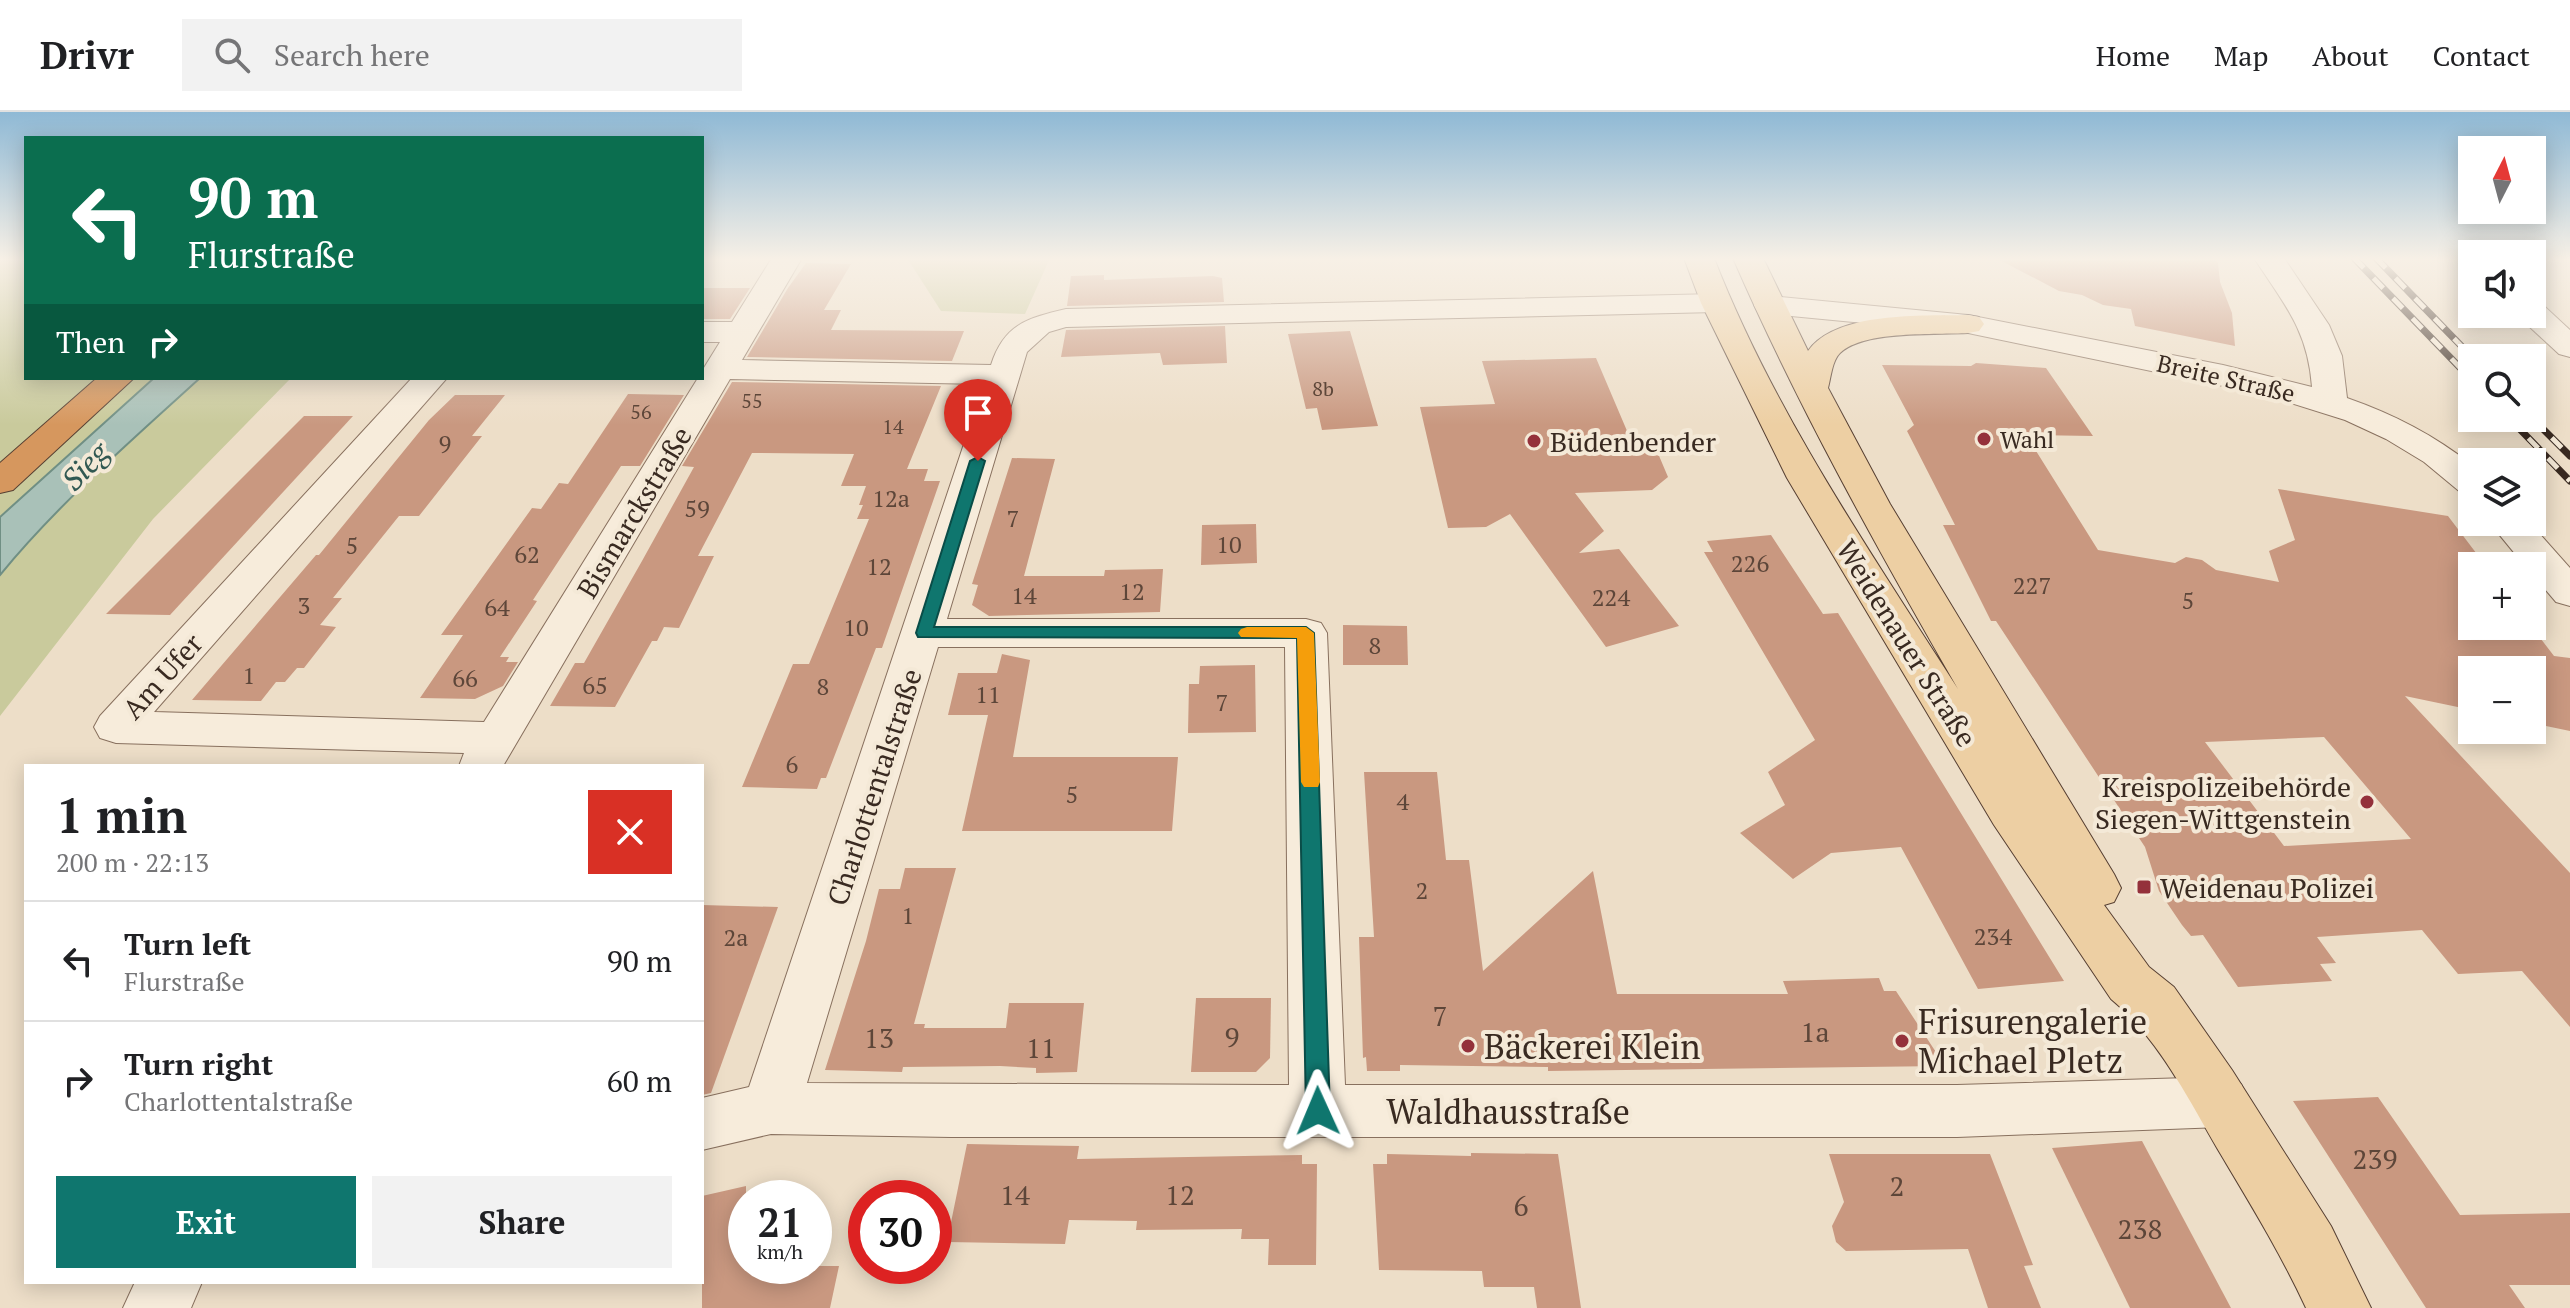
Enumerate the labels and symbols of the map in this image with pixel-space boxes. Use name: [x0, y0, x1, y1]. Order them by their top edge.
north arrow: [2458, 136, 2546, 224]
street label: Breite Straße: [2154, 347, 2298, 409]
house number: 8b: [1312, 375, 1334, 402]
pin: [944, 379, 1012, 461]
house number: 55: [741, 387, 763, 414]
house number: 56: [630, 398, 652, 425]
house number: 14: [882, 413, 904, 440]
street label: Bismarckstraße: [568, 419, 700, 605]
place label: Büdenbender: [1550, 423, 1716, 460]
place label: Wahl: [2000, 423, 2054, 455]
house number: 9: [439, 427, 451, 459]
marker: Wahl: [1975, 430, 1993, 448]
water label: Sieg: [52, 432, 119, 499]
marker: Büdenbender: [1525, 432, 1543, 450]
house number: 12a: [872, 482, 910, 514]
house number: 59: [684, 492, 710, 524]
house number: 7: [1007, 502, 1019, 534]
house number: 10: [1216, 528, 1242, 560]
house number: 5: [346, 529, 358, 561]
street label: Weidenauer Straße: [1828, 533, 1986, 753]
house number: 62: [514, 538, 540, 570]
house number: 226: [1731, 547, 1769, 579]
house number: 12: [866, 550, 892, 582]
house number: 227: [2013, 569, 2051, 601]
house number: 12: [1119, 575, 1145, 607]
house number: 14: [1011, 579, 1037, 611]
house number: 224: [1592, 581, 1630, 613]
house number: 5: [2182, 584, 2194, 616]
house number: 3: [298, 589, 310, 621]
house number: 64: [484, 591, 510, 623]
house number: 10: [843, 611, 869, 643]
street label: Am Ufer: [114, 625, 210, 727]
house number: 8: [1369, 629, 1381, 661]
house number: 1: [243, 659, 255, 691]
house number: 66: [452, 662, 478, 694]
street label: Charlottentalstraße: [818, 664, 930, 910]
house number: 65: [582, 669, 608, 701]
house number: 8: [817, 670, 829, 702]
house number: 11: [975, 678, 1001, 710]
house number: 7: [1216, 686, 1228, 718]
house number: 6: [786, 748, 799, 780]
place label: Kreispolizeibehörde Siegen-Wittgenstein: [2095, 768, 2351, 837]
house number: 5: [1066, 778, 1078, 810]
house number: 4: [1397, 785, 1410, 817]
marker: Kreispolizeibehörde Siegen-Wittgenstein: [2358, 793, 2376, 811]
place label: Weidenau Polizei: [2160, 869, 2374, 906]
house number: 2: [1416, 874, 1428, 906]
marker: Weidenau Polizei: [2135, 878, 2153, 896]
house number: 1: [902, 899, 914, 931]
house number: 234: [1974, 920, 2012, 952]
house number: 2a: [724, 921, 748, 953]
house number: 7: [1433, 997, 1447, 1034]
place label: Frisurengalerie Michael Pletz: [1918, 999, 2147, 1083]
house number: 1a: [1800, 1013, 1830, 1050]
house number: 9: [1225, 1018, 1239, 1055]
house number: 13: [864, 1019, 894, 1056]
place label: Bäckerei Klein: [1484, 1024, 1701, 1069]
house number: 11: [1026, 1029, 1056, 1066]
marker: Frisurengalerie Michael Pletz: [1893, 1032, 1911, 1050]
marker: Bäckerei Klein: [1459, 1037, 1477, 1055]
position arrow: [1276, 1069, 1360, 1153]
street label: Waldhausstraße: [1386, 1089, 1630, 1134]
house number: 239: [2353, 1140, 2397, 1177]
house number: 2: [1890, 1167, 1904, 1204]
house number: 14: [1000, 1176, 1030, 1213]
house number: 12: [1165, 1176, 1195, 1213]
speed limit sign: 30: [848, 1180, 952, 1284]
house number: 6: [1514, 1187, 1529, 1224]
house number: 238: [2118, 1210, 2162, 1247]

